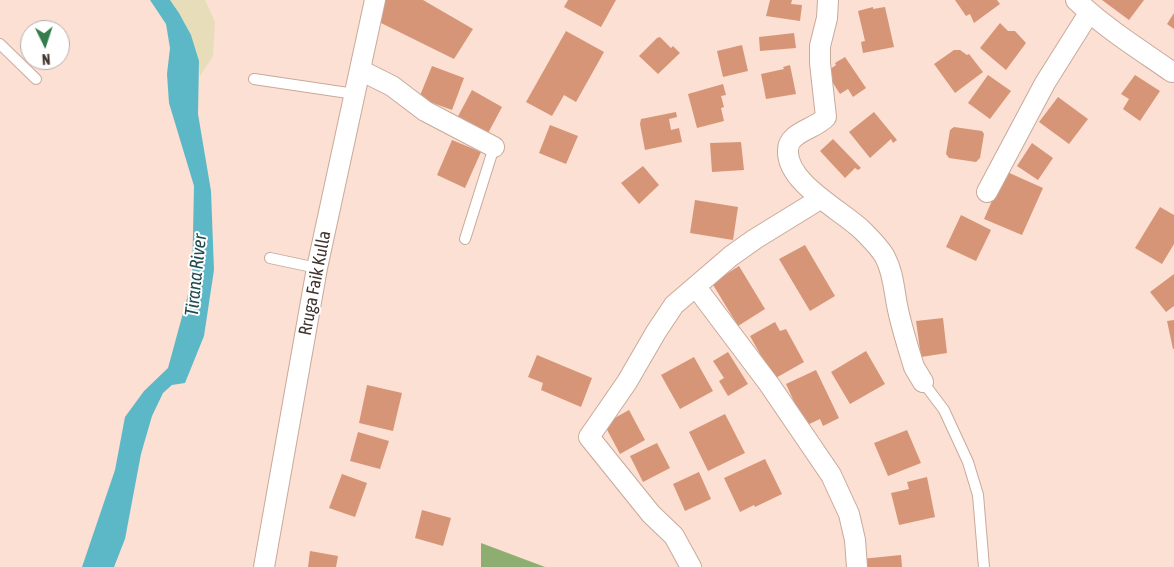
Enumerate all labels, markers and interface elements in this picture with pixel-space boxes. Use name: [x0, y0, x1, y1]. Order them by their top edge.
north arrow: [20, 20, 70, 70]
text: N: [41, 51, 51, 67]
street label: Rruga Faik Kulla: [294, 229, 336, 337]
water label: Tirana River: [180, 233, 212, 317]

